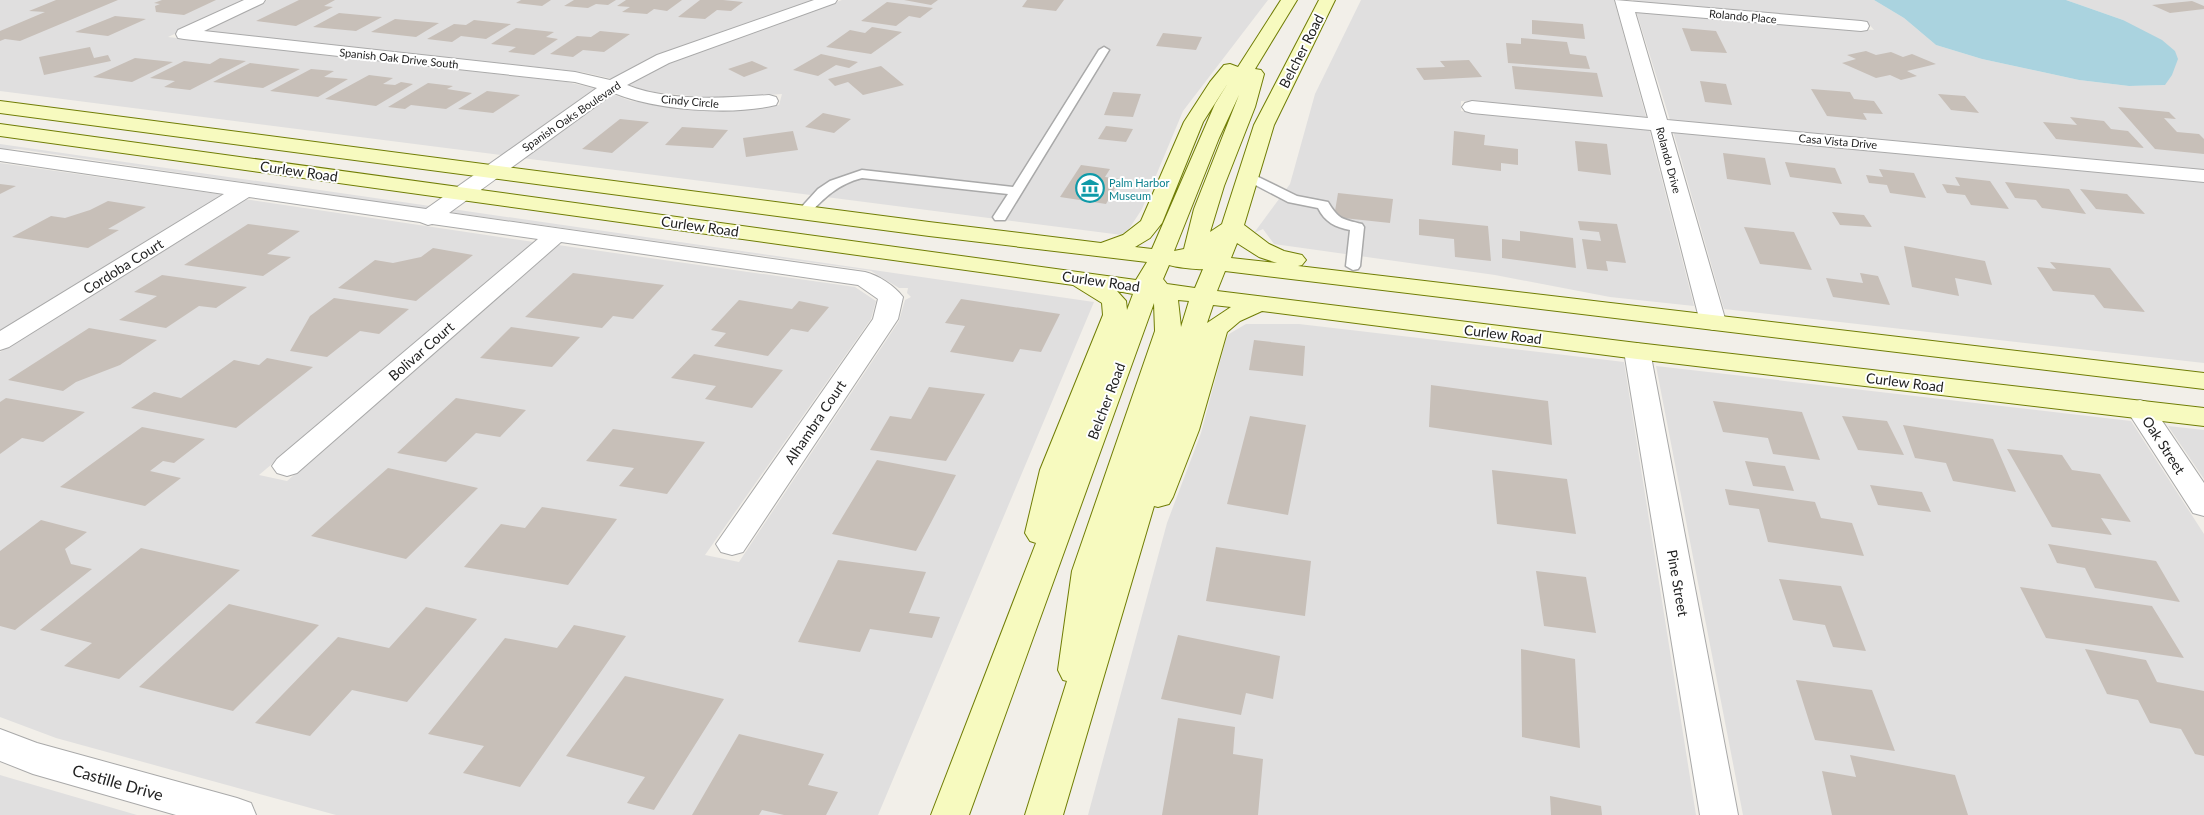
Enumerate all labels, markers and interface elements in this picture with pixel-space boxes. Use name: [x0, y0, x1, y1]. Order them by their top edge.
street label: Rolando Place: [1709, 7, 1778, 25]
street label: Belcher Road: [1275, 11, 1327, 91]
street label: Spanish Oak Drive South: [339, 45, 459, 71]
street label: Spanish Oaks Boulevard: [519, 78, 623, 154]
street label: Cindy Circle: [661, 92, 720, 110]
street label: Rolando Drive: [1654, 125, 1684, 195]
street label: Casa Vista Drive: [1798, 131, 1878, 151]
street label: Curlew Road: [259, 157, 339, 185]
museum icon: Palm Harbor Museum: [1075, 173, 1105, 203]
place label: Palm Harbor Museum: [1109, 176, 1169, 202]
street label: Curlew Road: [660, 212, 740, 240]
street label: Cordoba Court: [80, 235, 166, 297]
street label: Curlew Road: [1061, 267, 1141, 295]
street label: Bolivar Court: [385, 318, 457, 384]
street label: Curlew Road: [1463, 321, 1543, 347]
street label: Belcher Road: [1084, 360, 1128, 442]
street label: Curlew Road: [1865, 369, 1945, 395]
street label: Alhambra Court: [781, 377, 849, 467]
street label: Oak Street: [2139, 413, 2189, 477]
street label: Pine Street: [1664, 548, 1692, 618]
street label: Castille Drive: [70, 760, 166, 804]

